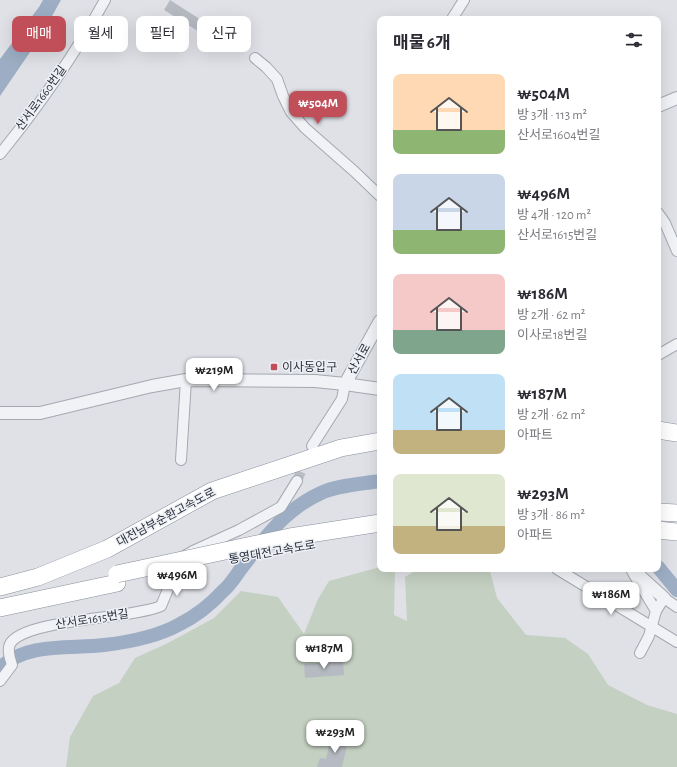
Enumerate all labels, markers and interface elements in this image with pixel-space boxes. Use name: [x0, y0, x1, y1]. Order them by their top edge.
chip: 매매: [12, 16, 66, 52]
chip: 월세: [74, 16, 128, 52]
chip: 필터: [136, 16, 189, 52]
chip: 신규: [197, 16, 251, 52]
icon: filters: [623, 29, 645, 51]
text: 매물 6개: [393, 34, 451, 51]
street label: 산서로1660번길: [14, 63, 68, 133]
text: ₩504M: [517, 85, 570, 102]
icon: home: [425, 90, 473, 138]
pin: ₩504M: [290, 91, 346, 125]
text: ₩504M: [298, 97, 338, 110]
text: 방 3개 · 113 m²: [517, 109, 587, 122]
text: 산서로1604번길: [517, 129, 601, 142]
text: ₩496M: [517, 185, 570, 202]
icon: home: [425, 190, 473, 238]
text: 방 4개 · 120 m²: [517, 209, 591, 222]
text: 산서로1615번길: [517, 229, 597, 242]
text: ₩186M: [517, 285, 568, 302]
icon: home: [425, 290, 473, 338]
text: 방 2개 · 62 m²: [517, 309, 585, 322]
text: 이사로18번길: [517, 329, 587, 342]
street label: 산서로: [346, 342, 372, 376]
pin: ₩219M: [186, 358, 242, 392]
place label: 이사동입구: [282, 361, 337, 373]
marker: 이사동입구: [269, 362, 279, 372]
text: ₩219M: [195, 364, 233, 377]
text: ₩187M: [517, 385, 567, 402]
icon: home: [425, 390, 473, 438]
text: 방 2개 · 62 m²: [517, 409, 585, 422]
text: 아파트: [517, 429, 553, 442]
street label: 대전남부순환고속도로: [114, 485, 218, 548]
text: ₩293M: [517, 485, 569, 502]
icon: home: [425, 490, 473, 538]
text: 방 3개 · 86 m²: [517, 509, 585, 522]
text: 아파트: [517, 529, 553, 542]
street label: 통영대전고속도로: [227, 538, 317, 566]
pin: ₩496M: [149, 563, 205, 597]
text: ₩496M: [157, 569, 197, 582]
pin: ₩186M: [583, 582, 639, 616]
text: ₩186M: [592, 588, 630, 601]
street label: 산서로1615번길: [54, 607, 130, 631]
pin: ₩187M: [296, 636, 352, 670]
text: ₩187M: [305, 642, 343, 655]
pin: ₩293M: [307, 720, 363, 754]
text: ₩293M: [315, 726, 355, 739]

